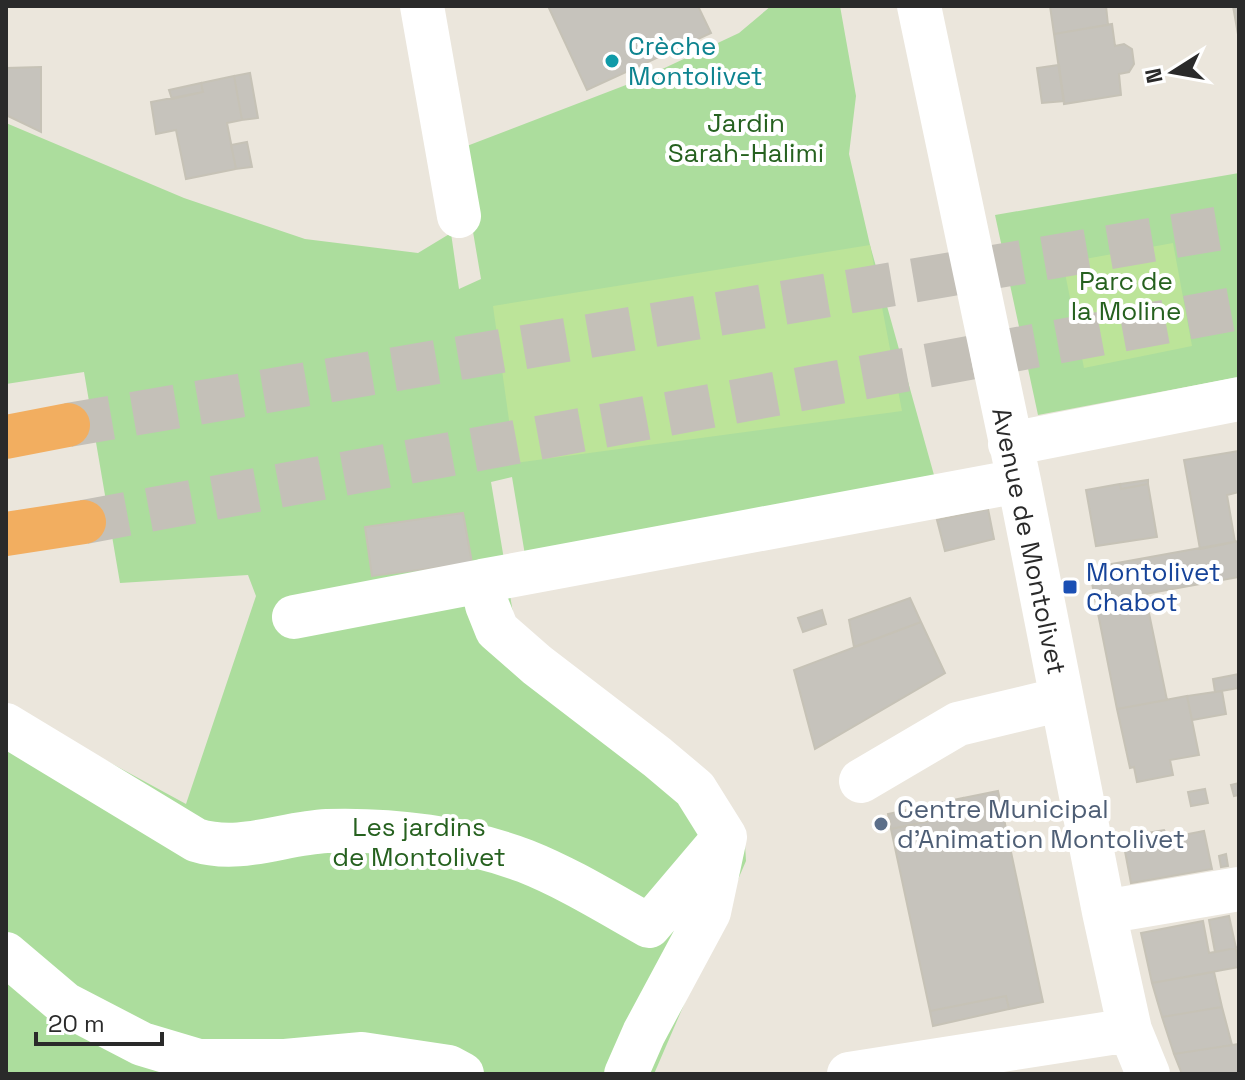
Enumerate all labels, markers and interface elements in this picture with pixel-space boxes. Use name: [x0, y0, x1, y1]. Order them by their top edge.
place label: Crèche Montolivet: [628, 29, 763, 93]
north arrow: [1133, 32, 1213, 112]
marker: Crèche Montolivet: [603, 52, 621, 70]
text: N: [1138, 66, 1169, 86]
park label: Jardin Sarah-Halimi: [668, 106, 824, 170]
park label: Parc de la Moline: [1071, 264, 1181, 328]
street label: Avenue de Montolivet: [984, 404, 1074, 678]
place label: Montolivet Chabot: [1086, 555, 1221, 619]
marker: Montolivet Chabot: [1061, 578, 1079, 596]
place label: Centre Municipal d'Animation Montolivet: [897, 792, 1185, 856]
park label: Les jardins de Montolivet: [332, 810, 506, 874]
marker: Centre Municipal d'Animation Montolivet: [872, 815, 890, 833]
scale bar: [36, 996, 162, 1046]
text: 20 m: [48, 1008, 105, 1039]

